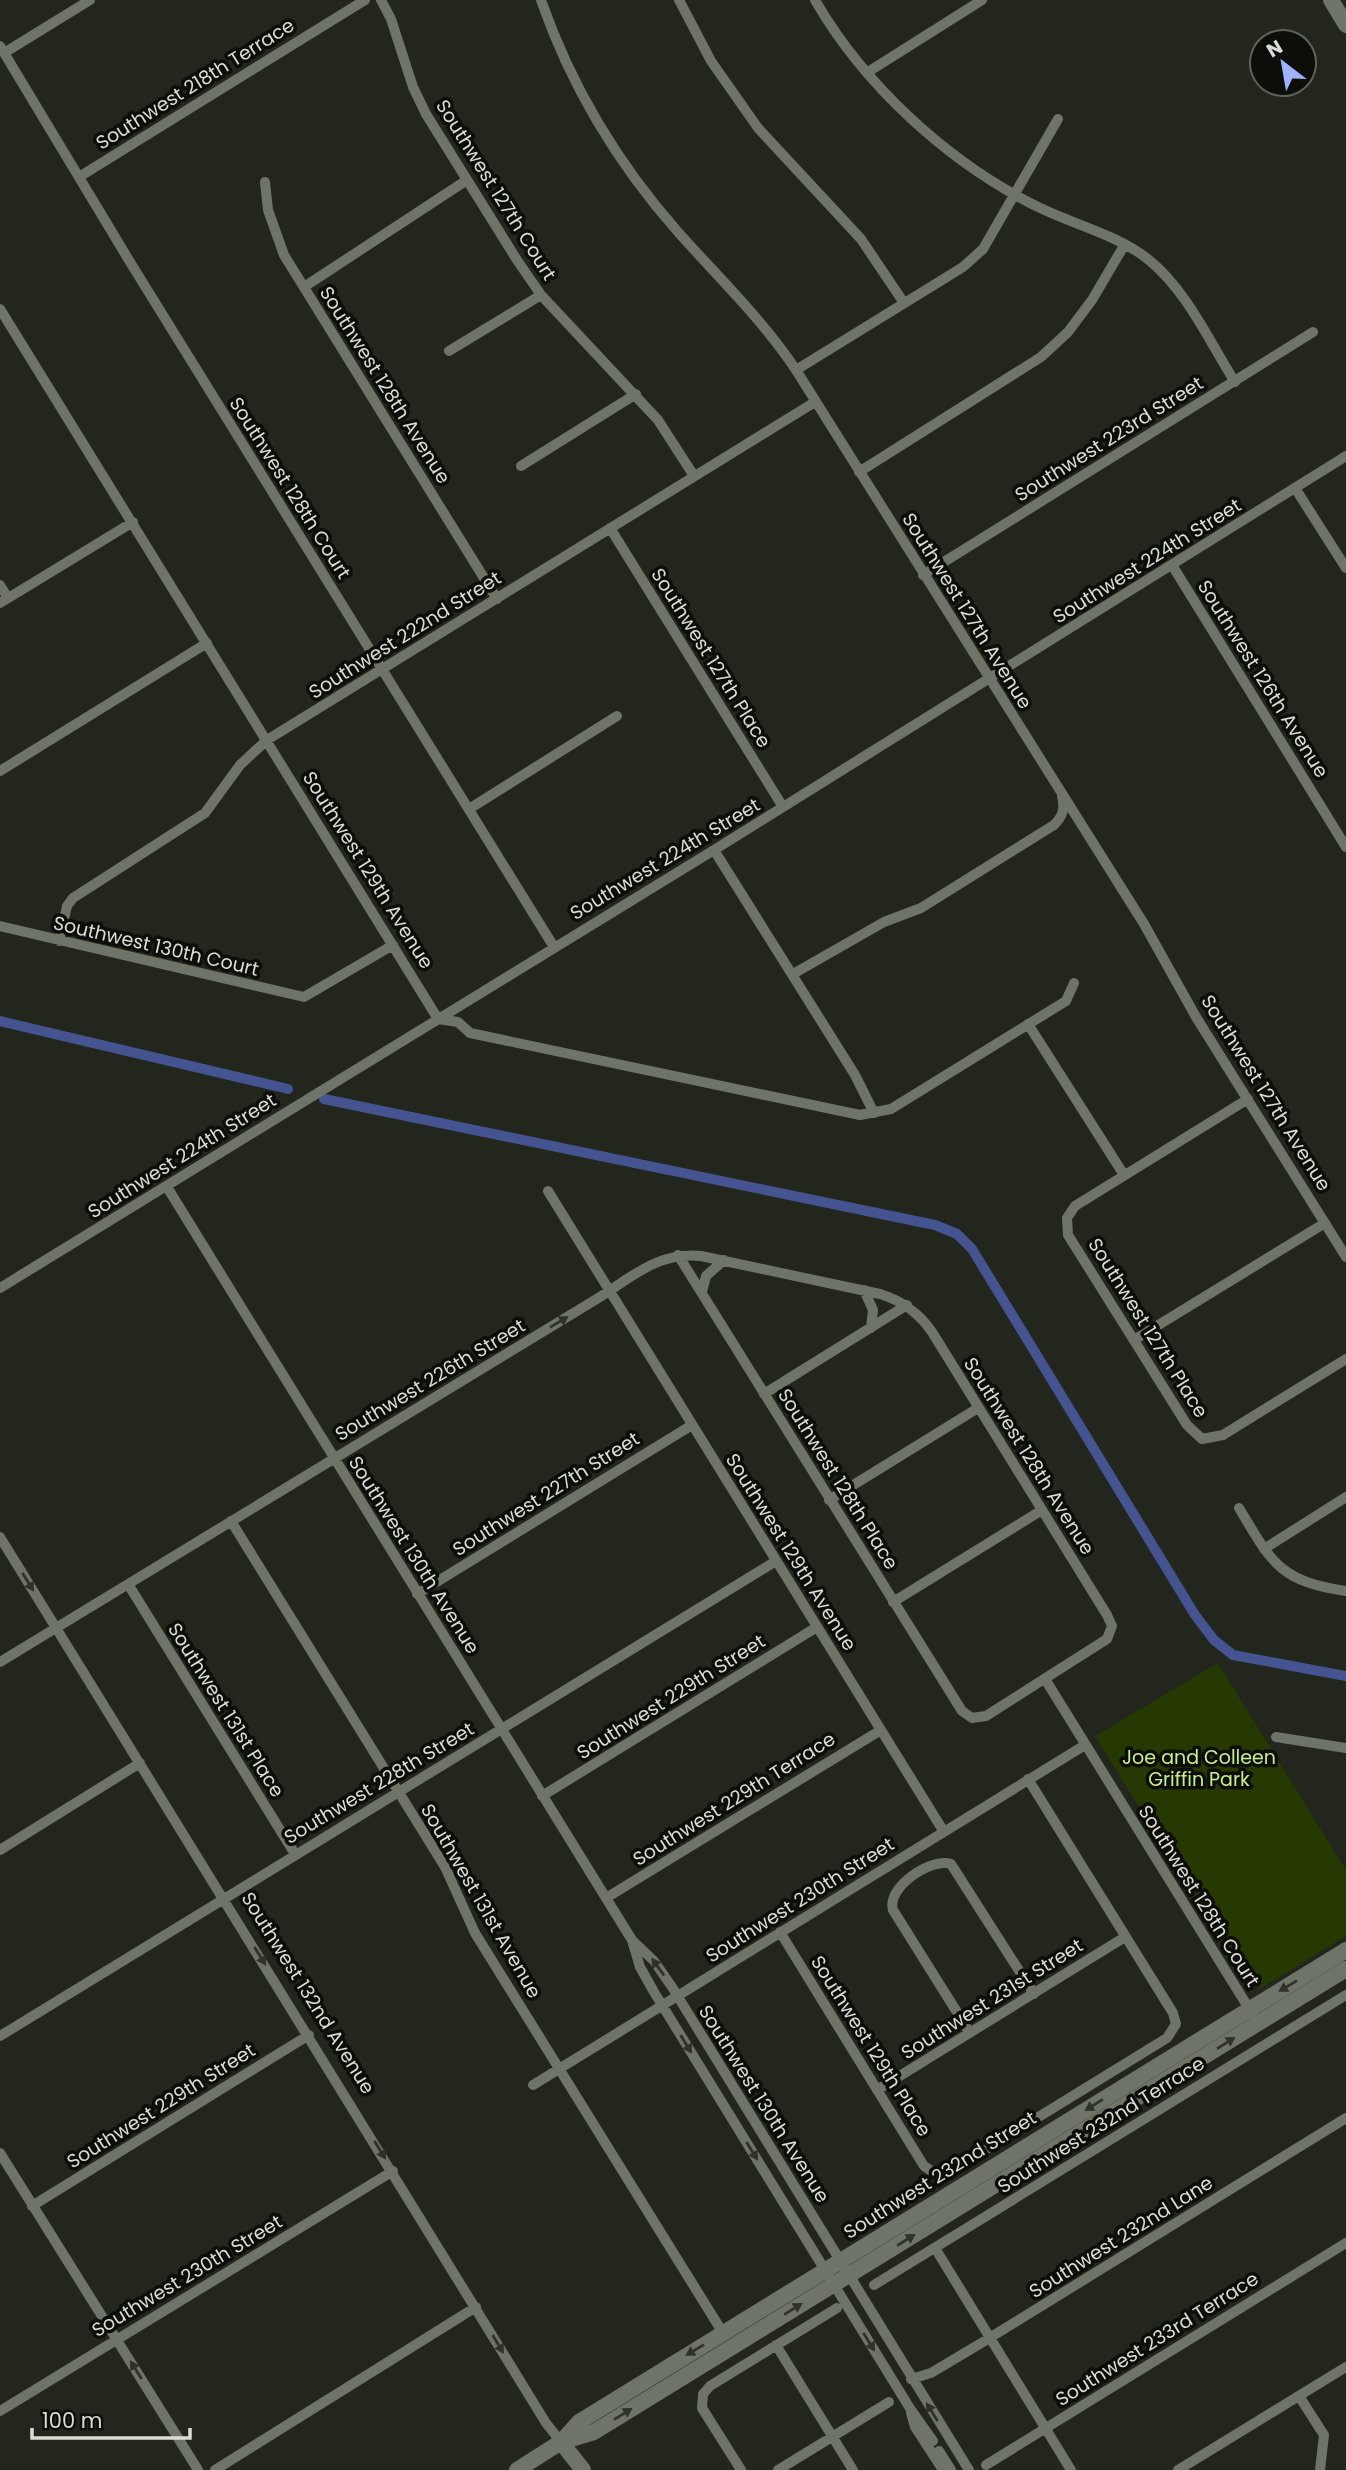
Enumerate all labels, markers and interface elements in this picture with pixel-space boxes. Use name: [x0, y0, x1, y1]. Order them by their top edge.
street label: Southwest 218th Terrace: [91, 12, 299, 156]
north arrow: [1248, 28, 1318, 98]
text: N: [1261, 34, 1288, 64]
street label: Southwest 127th Court: [429, 95, 563, 286]
street label: Southwest 128th Avenue: [313, 281, 457, 489]
street label: Southwest 223rd Street: [1010, 370, 1208, 508]
street label: Southwest 128th Court: [223, 392, 357, 584]
street label: Southwest 224th Street: [1048, 492, 1246, 630]
street label: Southwest 127th Avenue: [895, 508, 1039, 714]
street label: Southwest 127th Place: [645, 563, 777, 753]
street label: Southwest 222nd Street: [304, 565, 506, 705]
street label: Southwest 126th Avenue: [1191, 575, 1335, 783]
street label: Southwest 129th Avenue: [296, 766, 440, 974]
street label: Southwest 224th Street: [565, 791, 765, 927]
street label: Southwest 130th Court: [51, 909, 261, 983]
street label: Southwest 127th Avenue: [1194, 990, 1338, 1196]
street label: Southwest 224th Street: [83, 1087, 281, 1225]
street label: Southwest 127th Place: [1082, 1233, 1214, 1423]
street label: Southwest 226th Street: [330, 1312, 530, 1448]
one-way arrow: [550, 1316, 569, 1329]
street label: Southwest 128th Avenue: [957, 1352, 1101, 1560]
street label: Southwest 128th Place: [771, 1383, 905, 1575]
street label: Southwest 227th Street: [447, 1425, 645, 1563]
street label: Southwest 129th Avenue: [719, 1448, 863, 1656]
street label: Southwest 130th Avenue: [342, 1451, 486, 1659]
one-way arrow: [22, 1573, 34, 1592]
street label: Southwest 131st Place: [161, 1618, 291, 1802]
street label: Southwest 229th Street: [572, 1628, 770, 1766]
street label: Southwest 228th Street: [279, 1715, 479, 1851]
street label: Southwest 229th Terrace: [628, 1726, 840, 1872]
park label: Joe and Colleen Griffin Park: [1122, 1744, 1276, 1793]
street label: Southwest 131st Avenue: [414, 1799, 548, 2003]
street label: Southwest 128th Court: [1132, 1800, 1266, 1992]
street label: Southwest 230th Street: [701, 1831, 900, 1969]
street label: Southwest 132nd Avenue: [235, 1887, 381, 2099]
street label: Southwest 231st Street: [896, 1932, 1088, 2066]
one-way arrow: [254, 1947, 267, 1966]
street label: Southwest 129th Place: [804, 1950, 938, 2142]
one-way arrow: [651, 1958, 665, 1976]
one-way arrow: [1278, 1979, 1297, 1992]
street label: Southwest 130th Avenue: [692, 2000, 836, 2208]
one-way arrow: [679, 2034, 692, 2053]
one-way arrow: [1217, 2036, 1236, 2049]
street label: Southwest 229th Street: [62, 2037, 260, 2175]
street label: Southwest 232nd Terrace: [992, 2050, 1210, 2200]
one-way arrow: [1084, 2098, 1104, 2111]
street label: Southwest 232nd Street: [838, 2105, 1042, 2245]
one-way arrow: [373, 2140, 386, 2159]
one-way arrow: [746, 2142, 758, 2161]
street label: Southwest 232nd Lane: [1024, 2169, 1218, 2305]
street label: Southwest 230th Street: [87, 2208, 287, 2344]
one-way arrow: [896, 2233, 915, 2246]
street label: Southwest 233rd Terrace: [1050, 2265, 1264, 2413]
one-way arrow: [783, 2303, 803, 2316]
one-way arrow: [862, 2333, 875, 2352]
one-way arrow: [492, 2334, 505, 2354]
one-way arrow: [686, 2344, 705, 2357]
one-way arrow: [130, 2361, 143, 2380]
scale bar: [32, 2396, 189, 2440]
one-way arrow: [926, 2403, 939, 2422]
text: 100 m: [42, 2406, 102, 2435]
one-way arrow: [613, 2407, 633, 2420]

